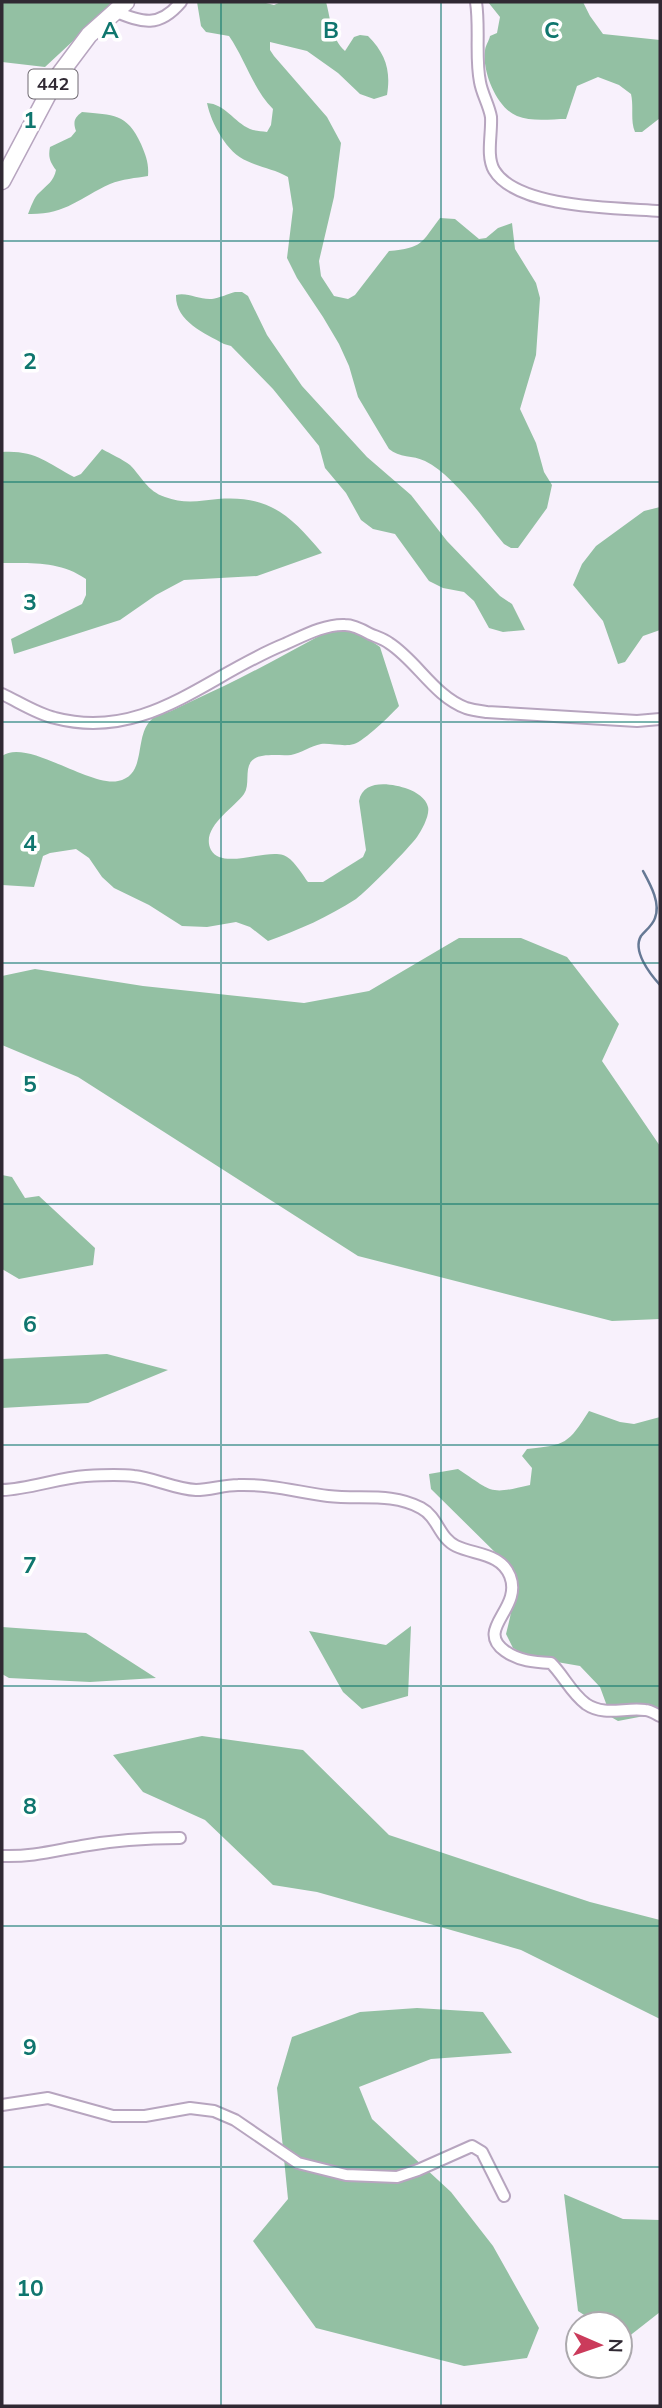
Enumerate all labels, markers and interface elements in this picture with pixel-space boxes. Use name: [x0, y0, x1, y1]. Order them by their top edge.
text: A: [101, 15, 119, 44]
text: B: [323, 15, 339, 44]
text: C: [544, 15, 560, 44]
road number: 442: [28, 70, 78, 98]
text: 1: [23, 105, 37, 134]
text: 2: [23, 346, 37, 375]
text: 3: [23, 587, 37, 616]
text: 4: [23, 828, 37, 857]
text: 5: [23, 1069, 37, 1098]
text: 6: [23, 1309, 37, 1338]
text: 7: [23, 1550, 37, 1579]
text: 8: [23, 1791, 37, 1820]
text: 9: [23, 2032, 37, 2061]
text: 10: [16, 2273, 44, 2302]
north arrow: [564, 2310, 634, 2380]
text: N: [604, 2338, 628, 2353]

